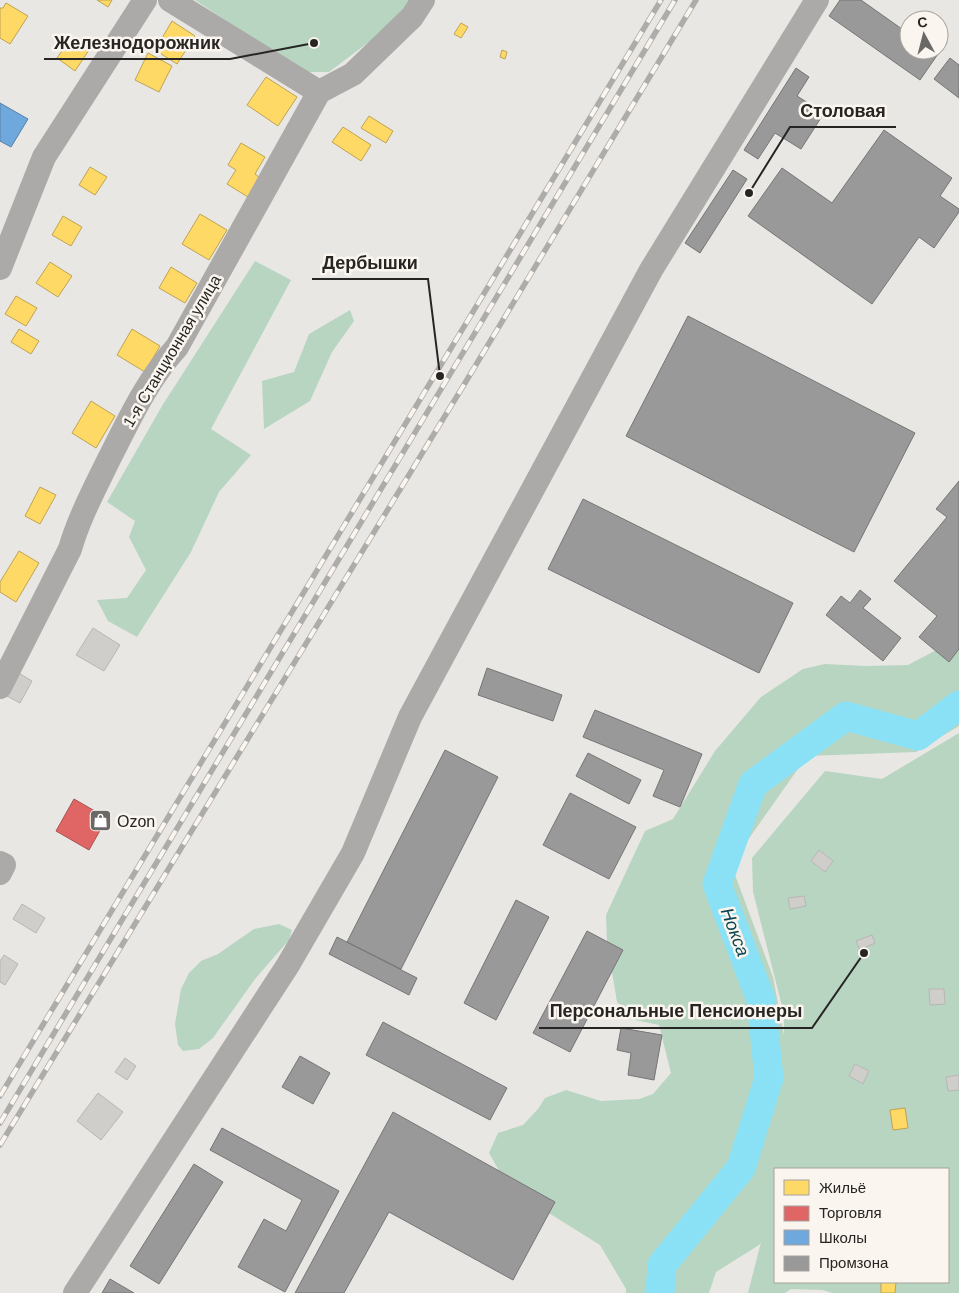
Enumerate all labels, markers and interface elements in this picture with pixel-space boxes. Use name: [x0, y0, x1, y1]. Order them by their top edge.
north arrow: [899, 10, 949, 60]
text: С: [916, 14, 928, 31]
callout: Железнодорожник: [44, 26, 230, 59]
text: Железнодорожник: [53, 33, 221, 53]
callout: Столовая: [790, 94, 896, 127]
text: Столовая: [800, 101, 886, 121]
callout: Дербышки: [312, 246, 428, 279]
text: Дербышки: [322, 253, 418, 273]
street label: 1-я Станционная улица: [120, 272, 224, 430]
shop icon: Ozon: [89, 809, 113, 833]
place label: Ozon: [117, 813, 155, 830]
water label: Нокса: [717, 905, 753, 959]
callout: Персональные Пенсионеры: [539, 995, 812, 1028]
text: Персональные Пенсионеры: [550, 1001, 802, 1021]
legend: [774, 1168, 949, 1283]
text: Жильё: [819, 1179, 866, 1196]
text: Торговля: [819, 1204, 882, 1221]
text: Школы: [819, 1229, 867, 1246]
text: Промзона: [819, 1254, 889, 1271]

